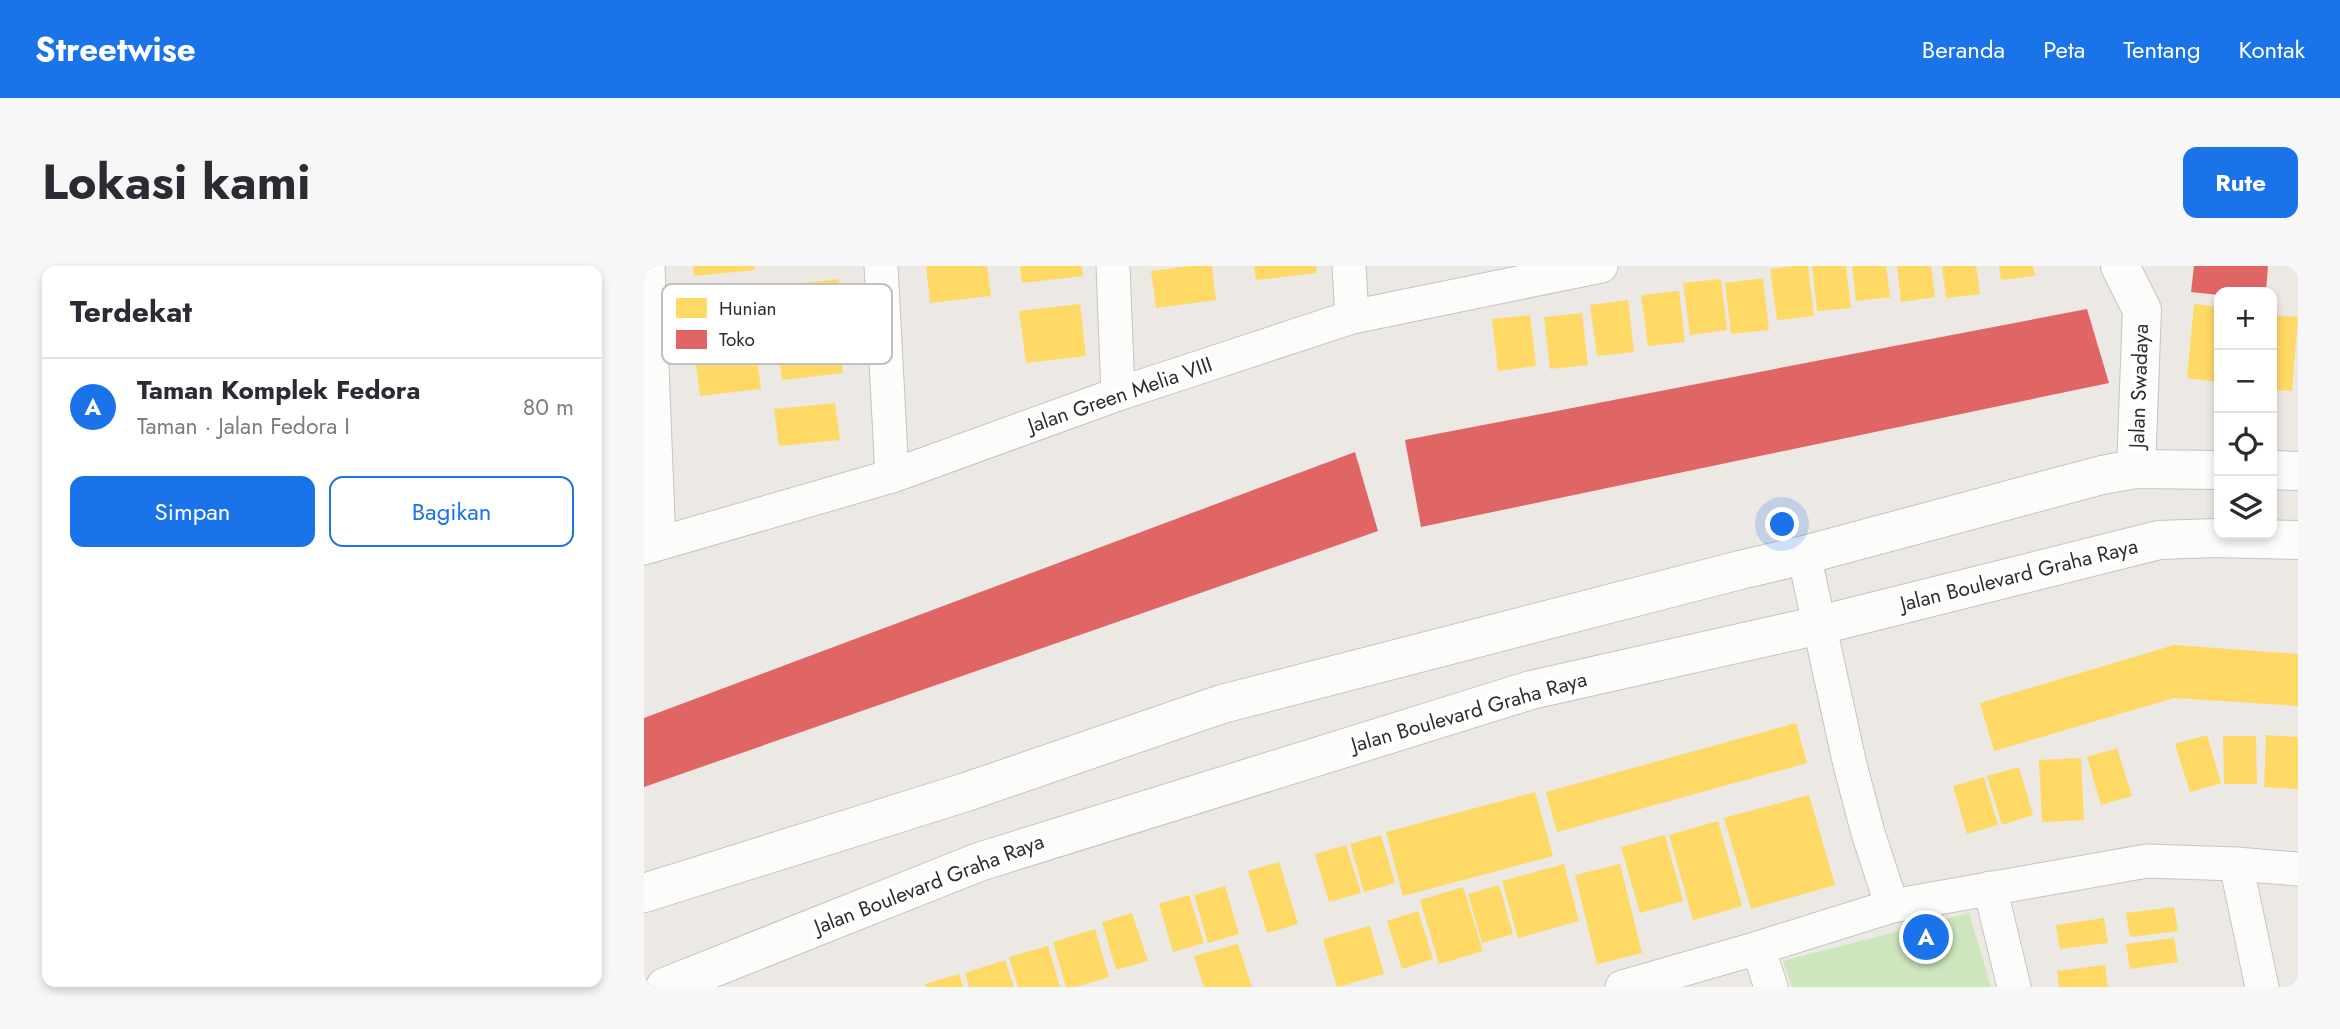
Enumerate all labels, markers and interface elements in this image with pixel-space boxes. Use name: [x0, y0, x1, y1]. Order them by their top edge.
text: Streetwise: [35, 26, 196, 73]
text: Beranda: [1922, 32, 2005, 67]
text: Peta: [2043, 32, 2085, 67]
text: Tentang: [2123, 32, 2201, 67]
text: Kontak: [2239, 32, 2305, 67]
text: Lokasi kami: [42, 147, 310, 217]
button: Rute: [2183, 147, 2298, 218]
legend: [662, 284, 892, 364]
map controls: [2214, 287, 2277, 539]
button: +: [2214, 287, 2277, 350]
text: Terdekat: [70, 290, 192, 333]
text: Hunian: [719, 295, 777, 322]
street label: Jalan Swadaya: [2122, 323, 2156, 452]
text: Toko: [719, 326, 755, 353]
street label: Jalan Green Melia VIII: [1021, 349, 1216, 442]
button: −: [2214, 350, 2277, 413]
text: Taman Komplek Fedora: [137, 371, 420, 409]
text: A: [85, 390, 101, 424]
text: 80 m: [523, 390, 574, 424]
text: Taman · Jalan Fedora I: [137, 409, 350, 443]
button: locate: [2214, 413, 2277, 476]
button: Simpan: [70, 476, 315, 547]
button: Bagikan: [329, 476, 574, 547]
button: layers: [2214, 476, 2277, 539]
your location: [1765, 507, 1799, 541]
street label: Jalan Boulevard Graha Raya: [1894, 531, 2141, 620]
street label: Jalan Boulevard Graha Raya: [1345, 664, 1590, 761]
street label: Jalan Boulevard Graha Raya: [807, 826, 1048, 943]
pin: A: [1903, 911, 1949, 963]

